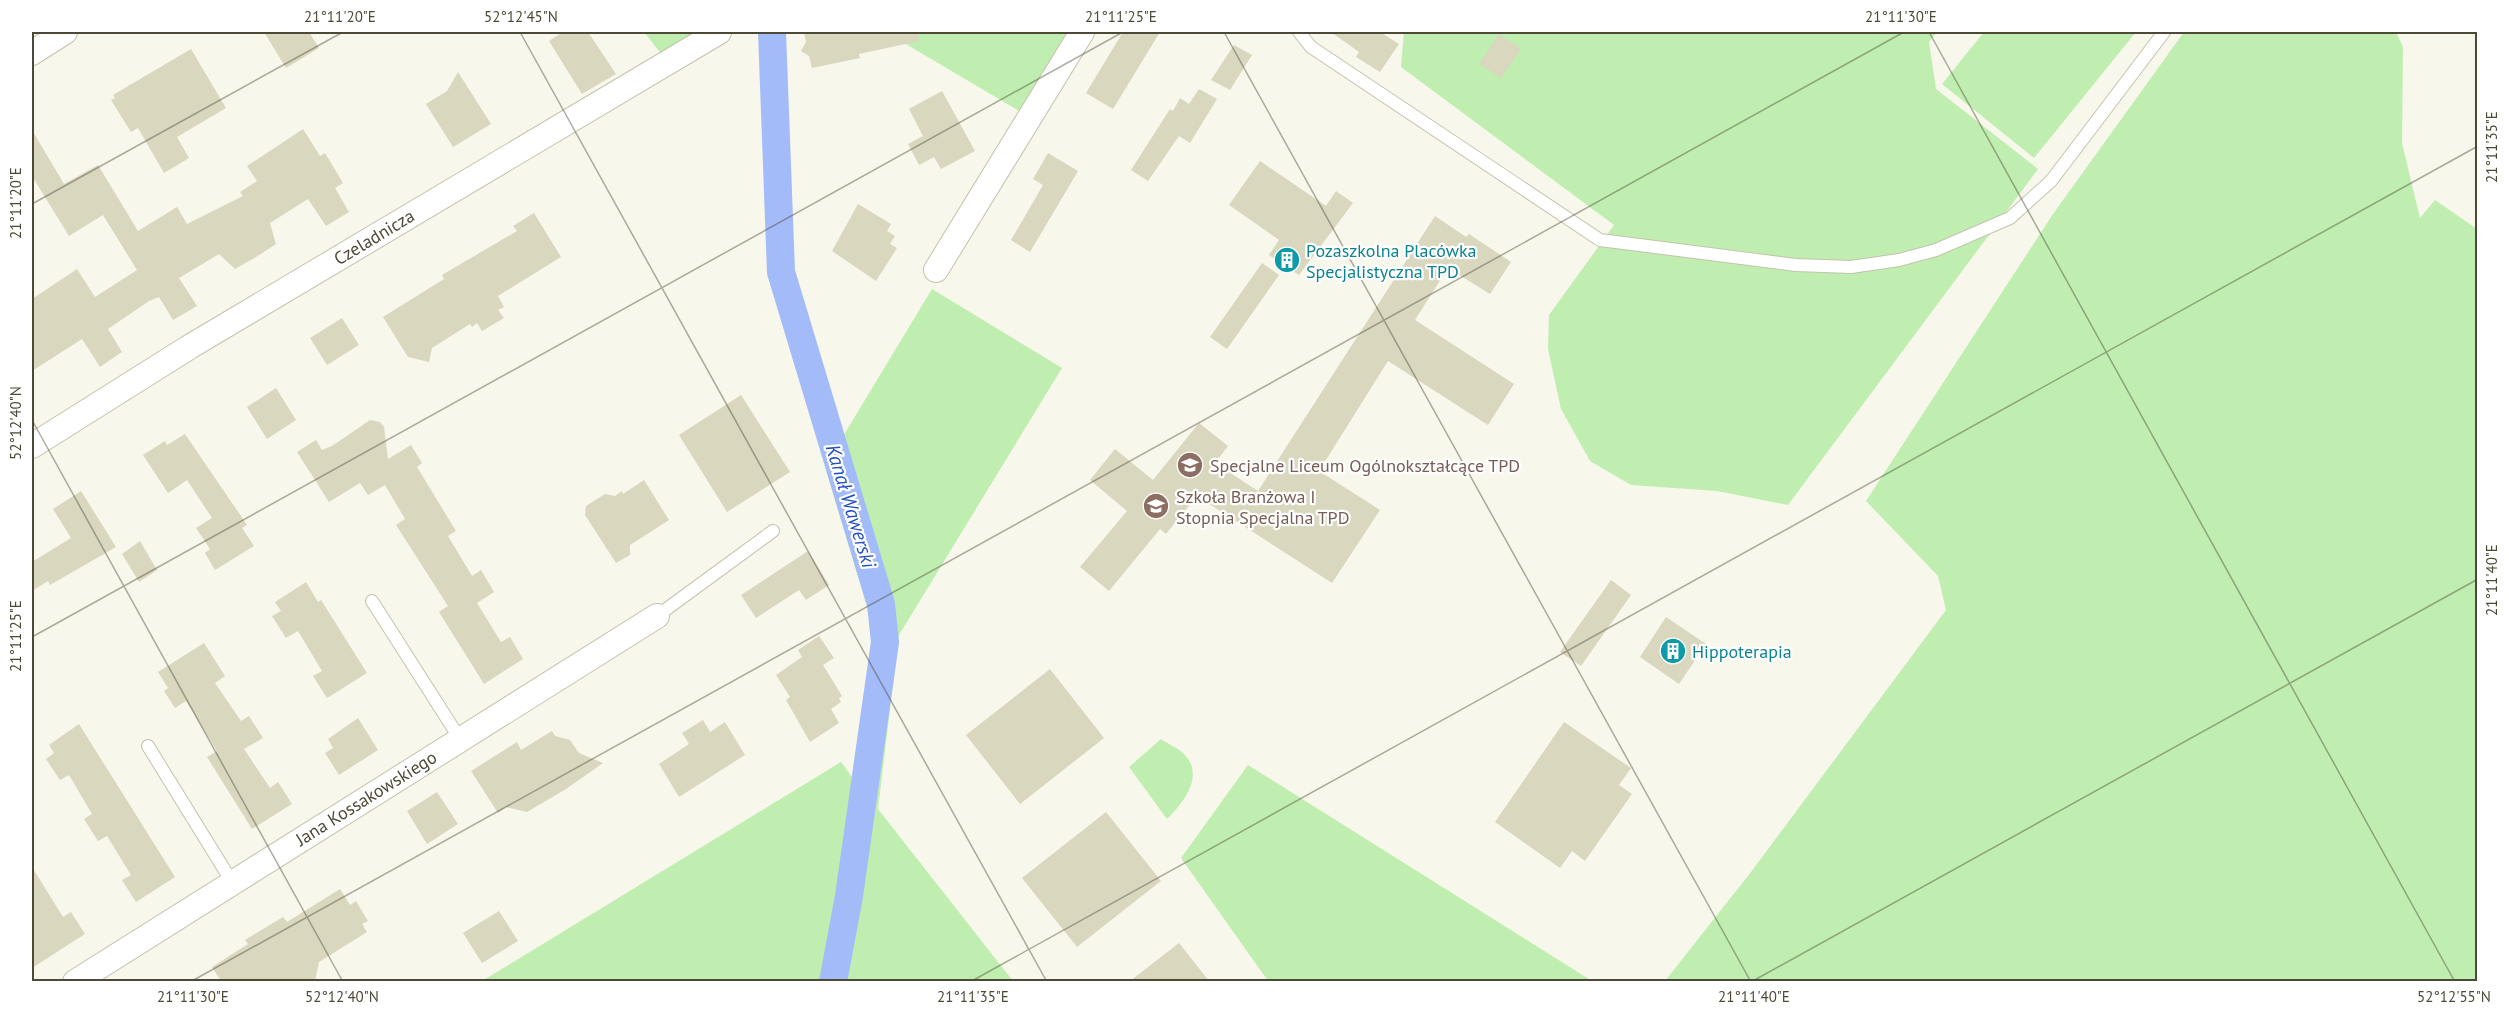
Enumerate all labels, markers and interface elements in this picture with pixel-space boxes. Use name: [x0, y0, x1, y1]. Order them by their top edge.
text: 21°11'20"E: [304, 7, 376, 26]
text: 52°12'45"N: [484, 7, 558, 26]
text: 21°11'25"E: [1085, 7, 1157, 26]
text: 21°11'30"E: [1865, 7, 1937, 26]
text: 21°11'35"E: [2482, 111, 2501, 183]
text: 21°11'20"E: [6, 167, 25, 239]
street label: Czeladnicza: [329, 204, 419, 270]
place label: Pozaszkolna Placówka Specjalistyczna TPD: [1306, 239, 1476, 283]
building icon: Pozaszkolna Placówka Specjalistyczna TPD: [1272, 245, 1302, 275]
text: 52°12'40"N: [6, 386, 25, 460]
water label: Kanał Wawerski: [820, 441, 882, 572]
school or university icon: Specjalne Liceum Ogólnokształcące TPD: [1175, 450, 1205, 480]
place label: Specjalne Liceum Ogólnokształcące TPD: [1210, 454, 1520, 477]
place label: Szkoła Branżowa I Stopnia Specjalna TPD: [1176, 485, 1349, 529]
school or university icon: Szkoła Branżowa I Stopnia Specjalna TPD: [1141, 491, 1171, 521]
text: 21°11'40"E: [2482, 544, 2501, 616]
text: 21°11'25"E: [6, 600, 25, 672]
building icon: Hippoterapia: [1658, 636, 1688, 666]
place label: Hippoterapia: [1692, 640, 1792, 663]
street label: Jana Kossakowskiego: [290, 745, 441, 851]
text: 21°11'30"E: [157, 987, 229, 1006]
text: 52°12'40"N: [305, 987, 379, 1006]
text: 21°11'35"E: [937, 987, 1009, 1006]
text: 21°11'40"E: [1718, 987, 1790, 1006]
text: 52°12'55"N: [2417, 987, 2491, 1006]

